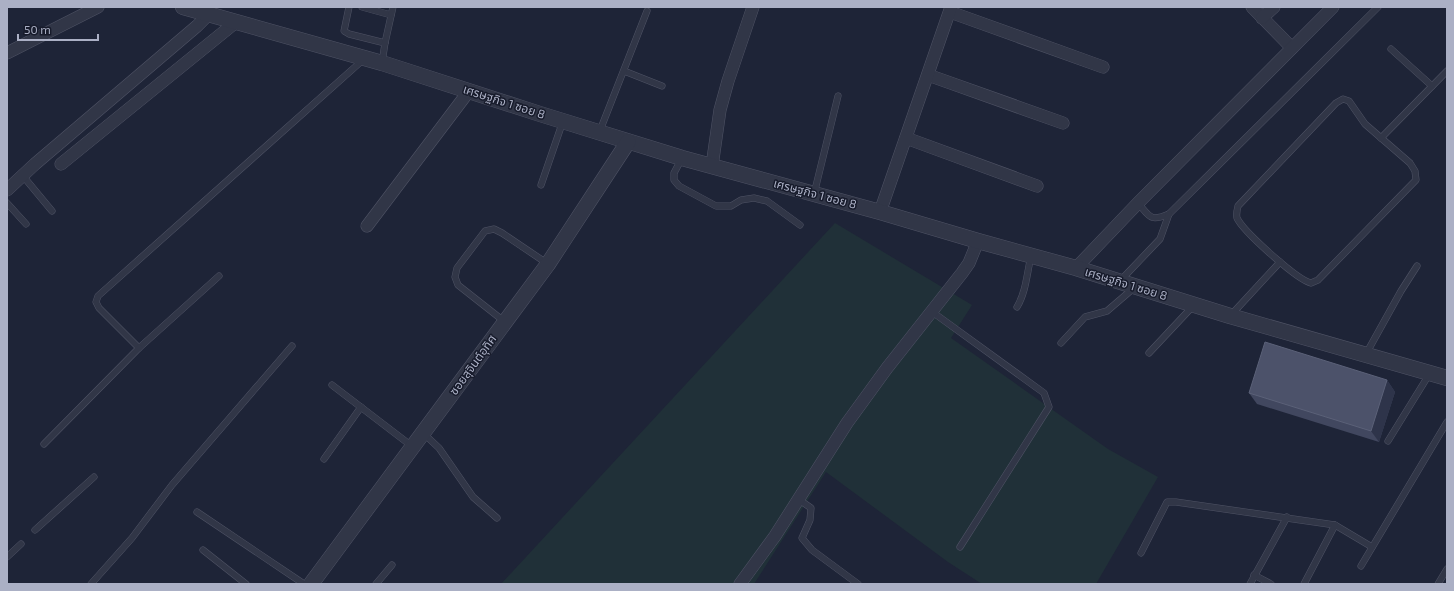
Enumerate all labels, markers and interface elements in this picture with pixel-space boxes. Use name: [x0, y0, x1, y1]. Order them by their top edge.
scale bar: [18, 16, 98, 42]
text: 50 m: [24, 22, 51, 36]
street label: เศรษฐกิจ 1 ซอย 8: [461, 81, 547, 122]
street label: เศรษฐกิจ 1 ซอย 8: [772, 175, 858, 212]
street label: เศรษฐกิจ 1 ซอย 8: [1083, 264, 1169, 303]
street label: ซอยสุจินต์อุทิศ: [446, 332, 499, 398]

